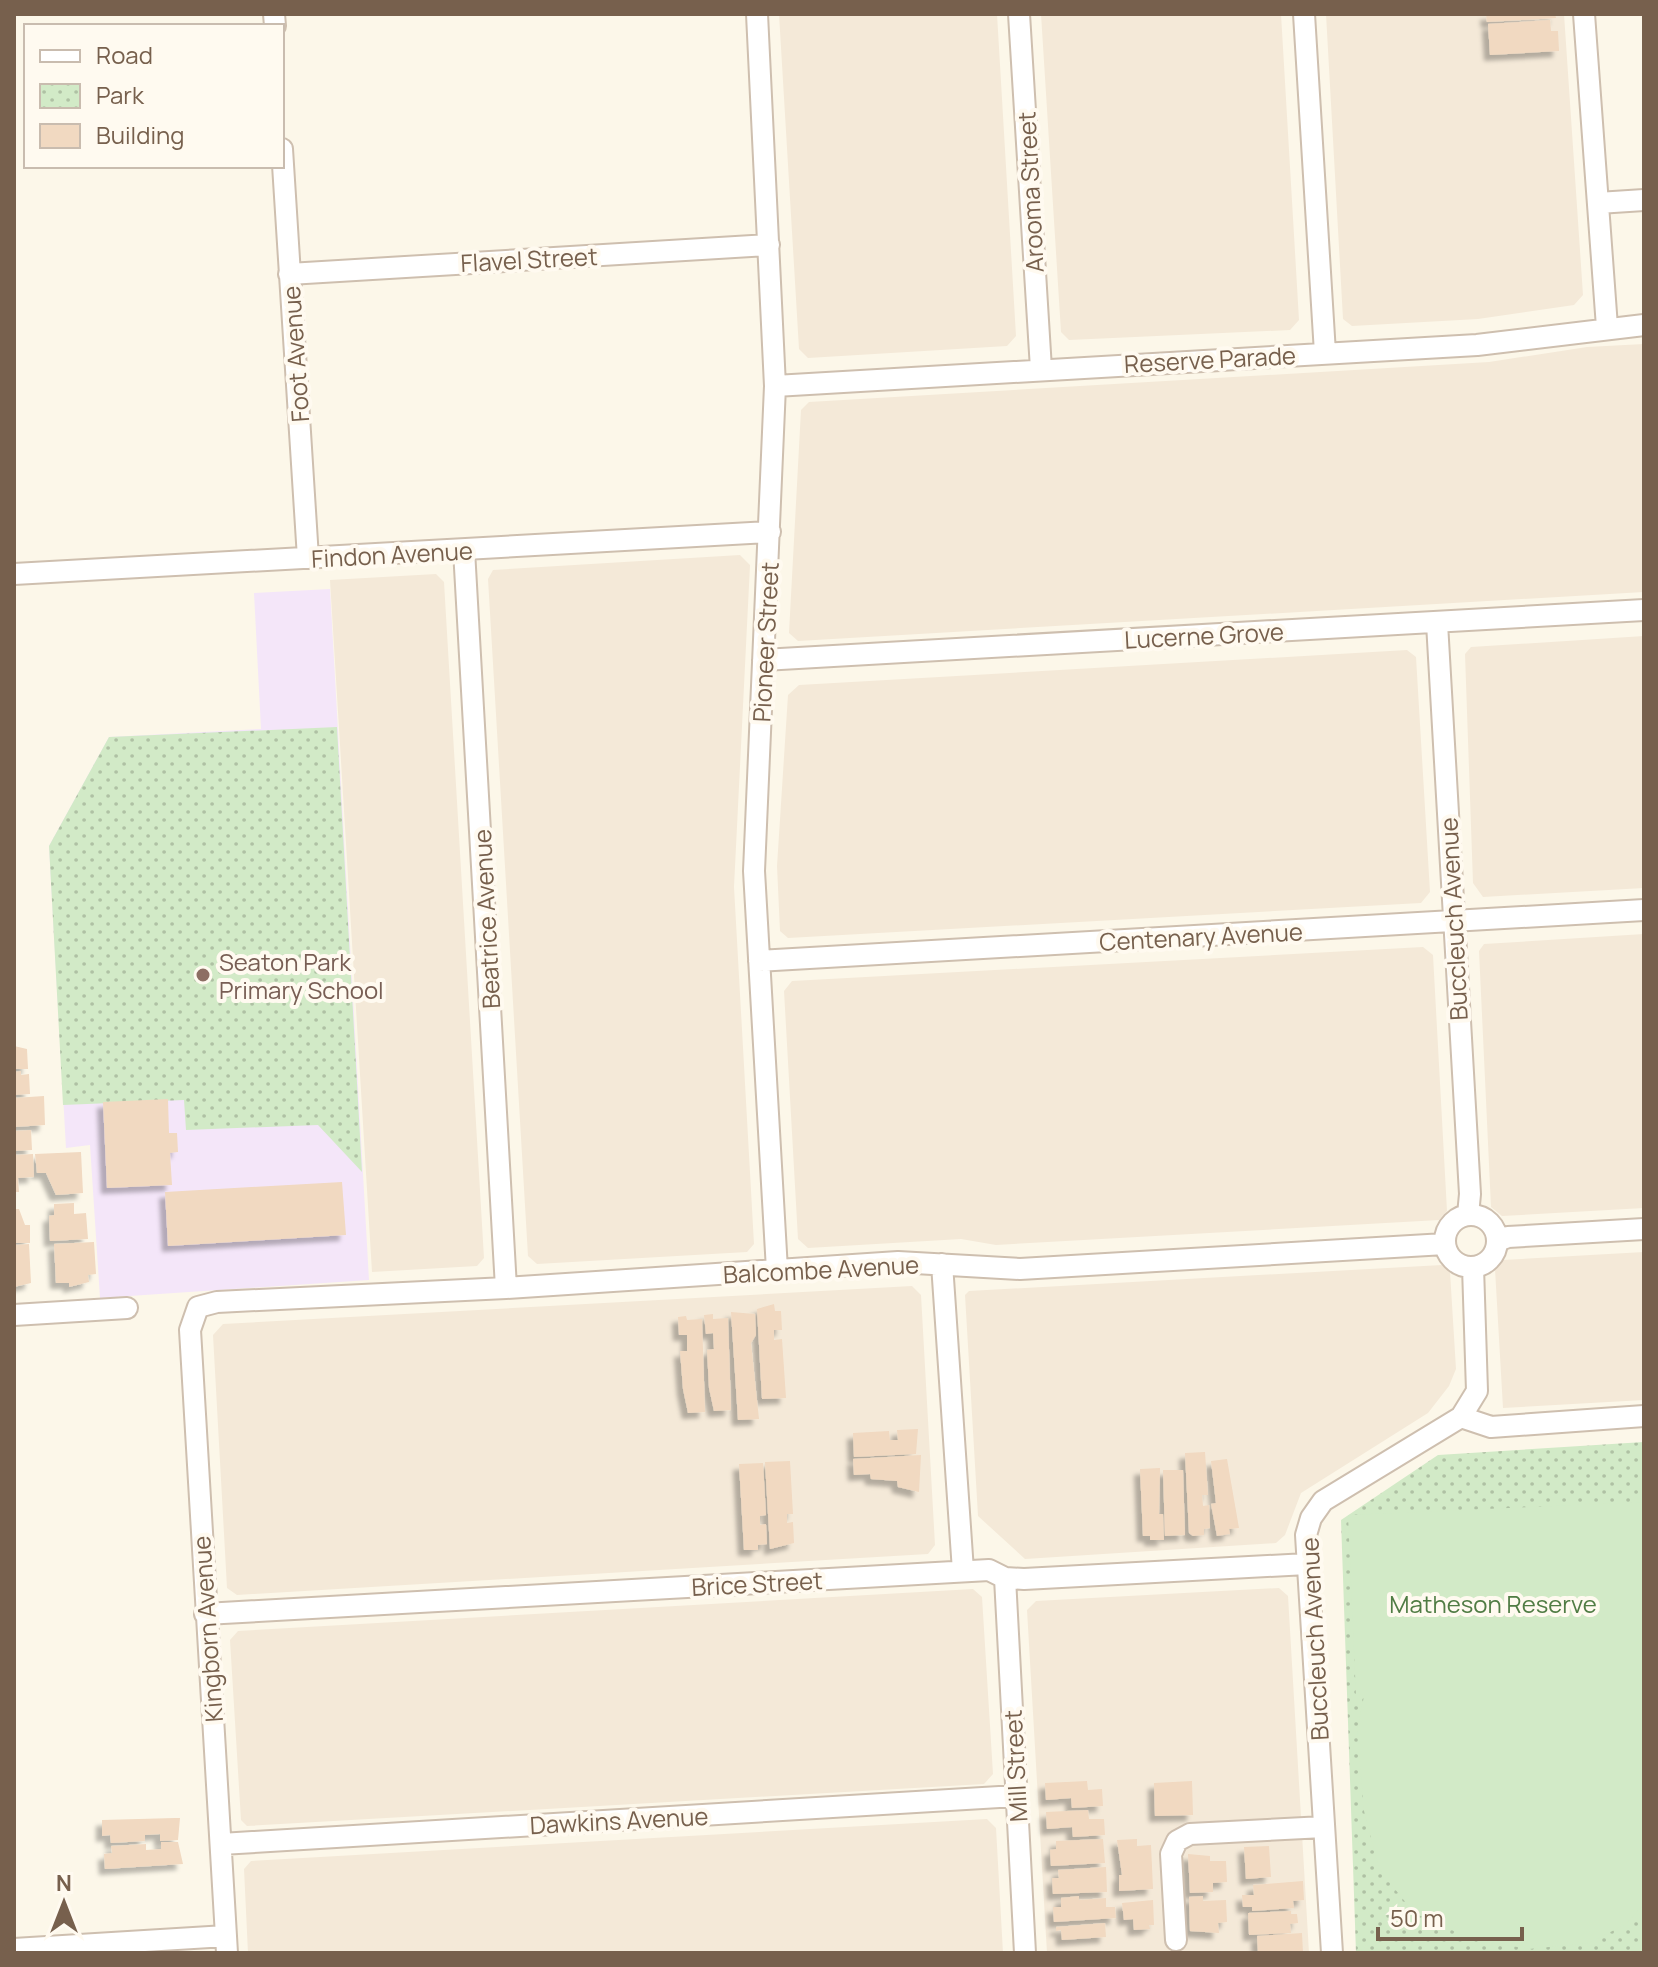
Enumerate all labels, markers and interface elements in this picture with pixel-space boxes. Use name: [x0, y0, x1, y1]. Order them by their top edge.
legend: [24, 24, 284, 168]
text: Road: [96, 38, 153, 71]
text: Park: [96, 78, 145, 111]
street label: Arooma Street: [1009, 111, 1051, 273]
text: Building: [96, 118, 184, 151]
street label: Flavel Street: [460, 239, 598, 279]
street label: Foot Avenue: [274, 285, 316, 423]
street label: Reserve Parade: [1123, 338, 1297, 380]
street label: Findon Avenue: [310, 533, 474, 575]
street label: Pioneer Street: [744, 561, 786, 723]
street label: Lucerne Grove: [1123, 614, 1285, 656]
street label: Buccleuch Avenue: [1431, 817, 1475, 1021]
street label: Beatrice Avenue: [465, 828, 507, 1010]
street label: Centenary Avenue: [1098, 914, 1304, 958]
place label: Seaton Park Primary School: [219, 945, 384, 1006]
marker: Seaton Park Primary School: [194, 966, 212, 984]
street label: Balcombe Avenue: [722, 1247, 920, 1291]
street label: Kingborn Avenue: [184, 1535, 230, 1723]
street label: Buccleuch Avenue: [1292, 1537, 1336, 1741]
street label: Brice Street: [691, 1563, 823, 1603]
park label: Matheson Reserve: [1389, 1587, 1597, 1620]
street label: Mill Street: [996, 1709, 1034, 1823]
street label: Dawkins Avenue: [529, 1799, 709, 1841]
north arrow: [24, 1863, 104, 1943]
text: N: [56, 1868, 72, 1898]
scale bar: [1378, 1891, 1522, 1941]
text: 50 m: [1390, 1901, 1444, 1934]

